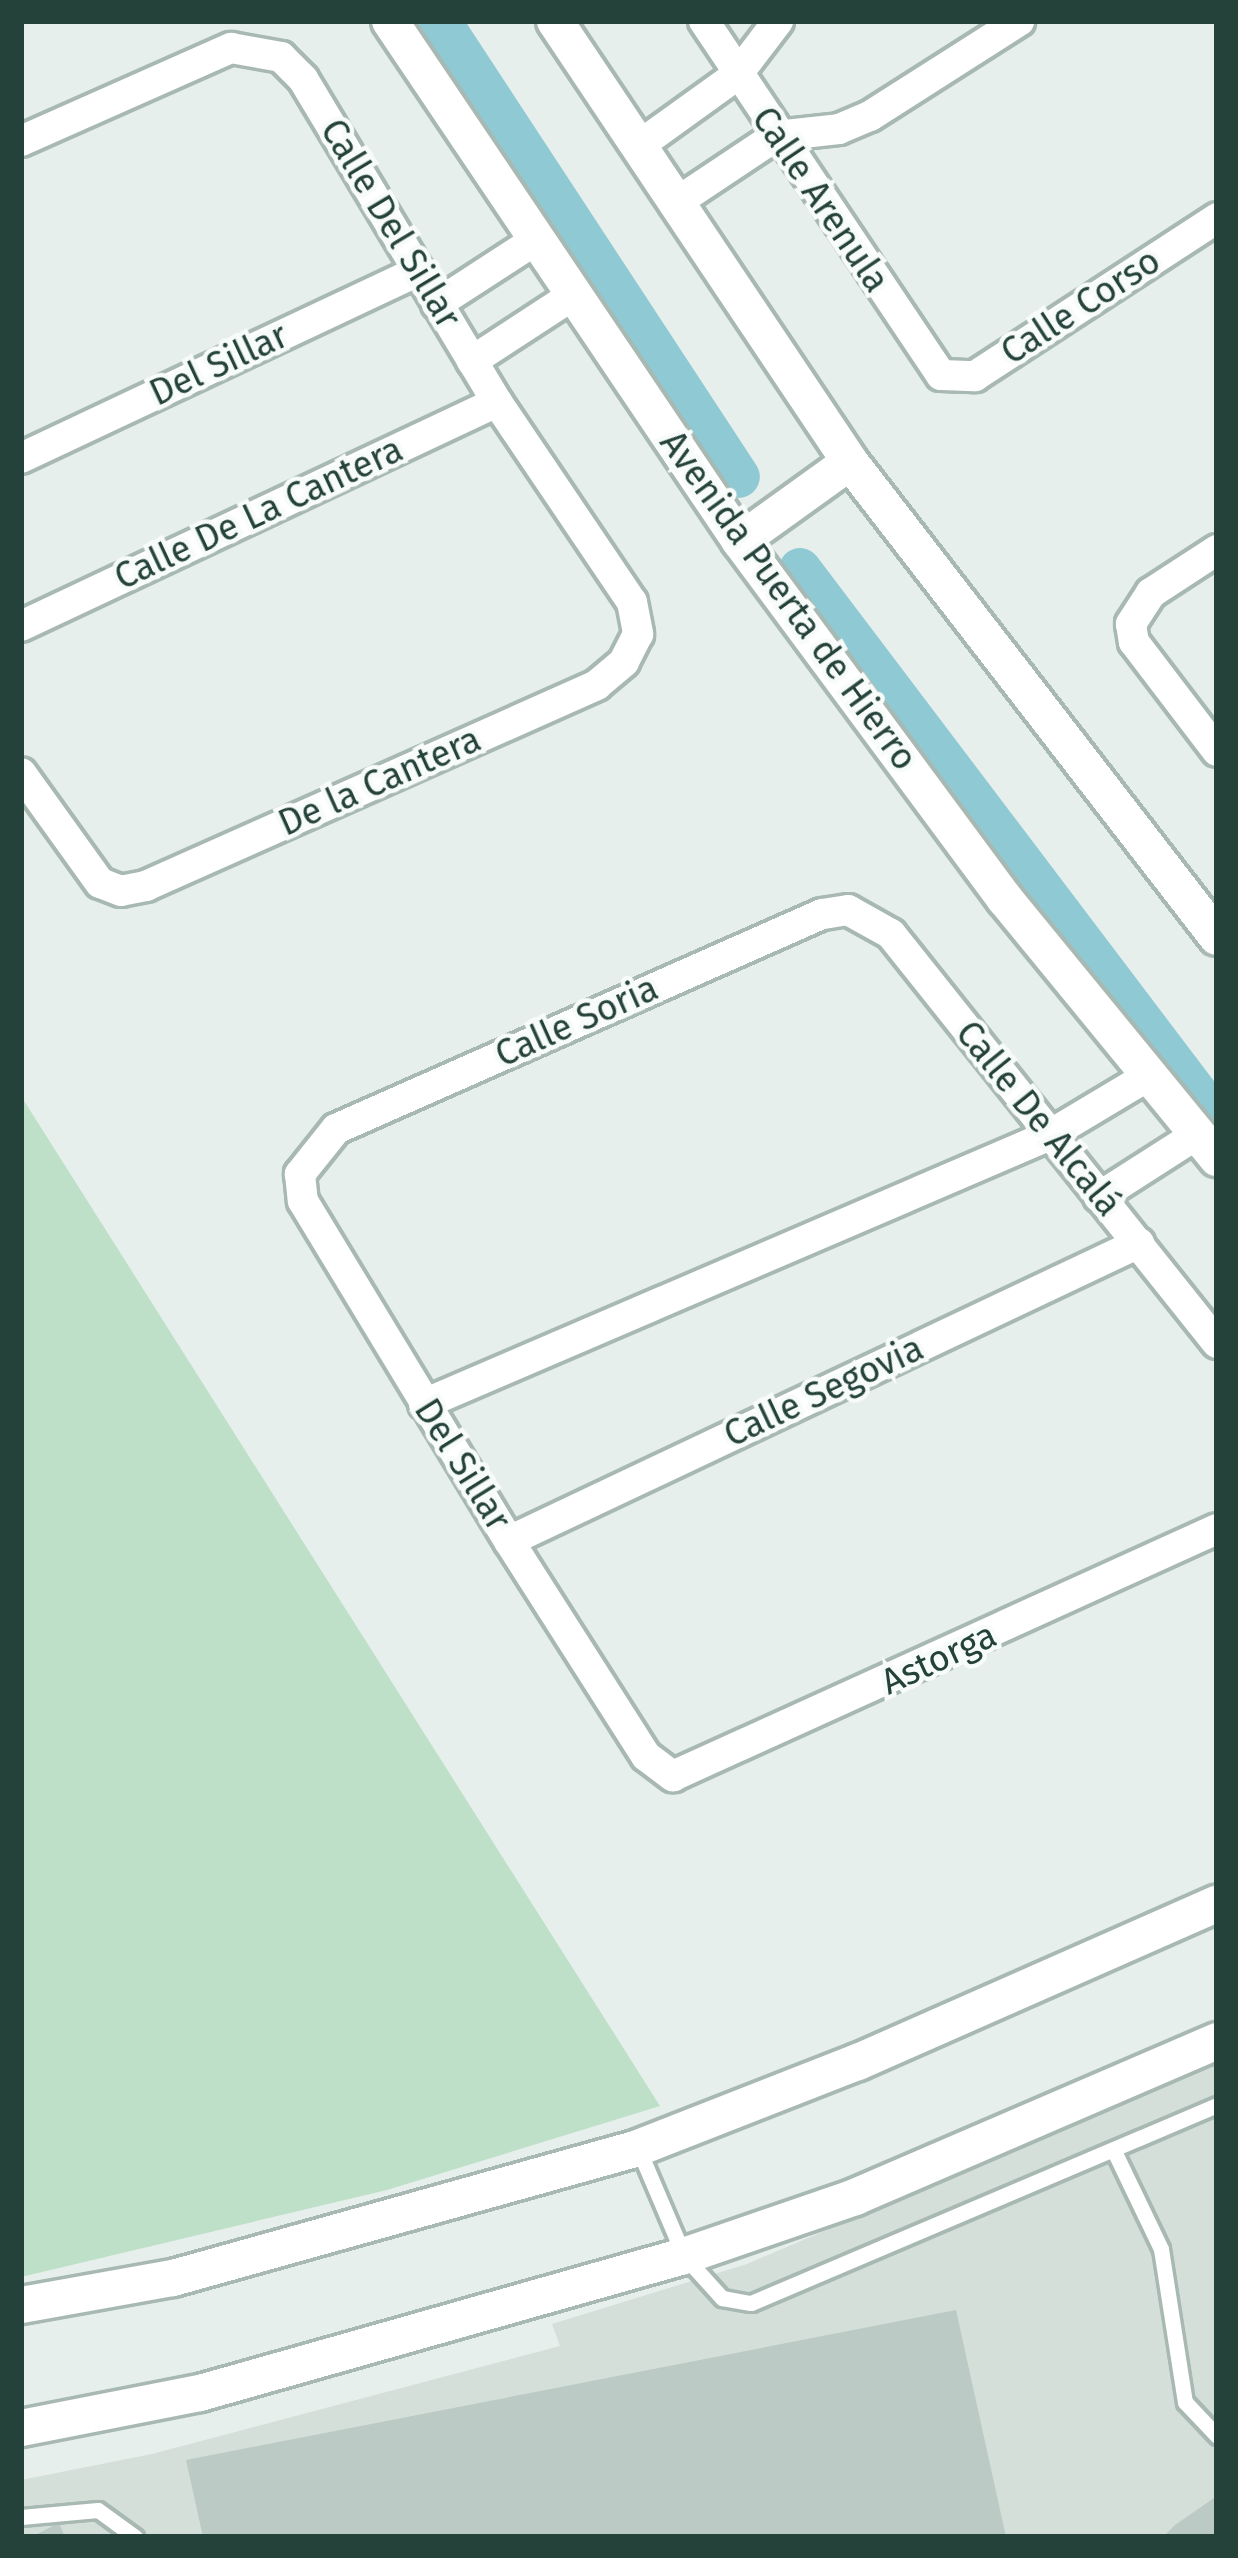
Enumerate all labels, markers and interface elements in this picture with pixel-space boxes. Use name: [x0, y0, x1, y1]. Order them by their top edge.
street label: Calle Arenula: [742, 99, 898, 301]
street label: Calle Del Sillar: [311, 112, 469, 336]
street label: Calle Corso: [993, 240, 1169, 374]
street label: Del Sillar: [143, 314, 295, 416]
street label: Avenida Puerta de Hierro: [650, 423, 926, 779]
street label: Calle De La Cantera: [108, 428, 410, 600]
street label: De la Cantera: [272, 718, 488, 846]
street label: Calle Soria: [489, 967, 665, 1077]
street label: Calle De Alcalá: [946, 1013, 1130, 1225]
street label: Calle Segovia: [718, 1327, 930, 1457]
street label: Del Sillar: [405, 1391, 519, 1539]
street label: Astorga: [875, 1614, 1003, 1704]

